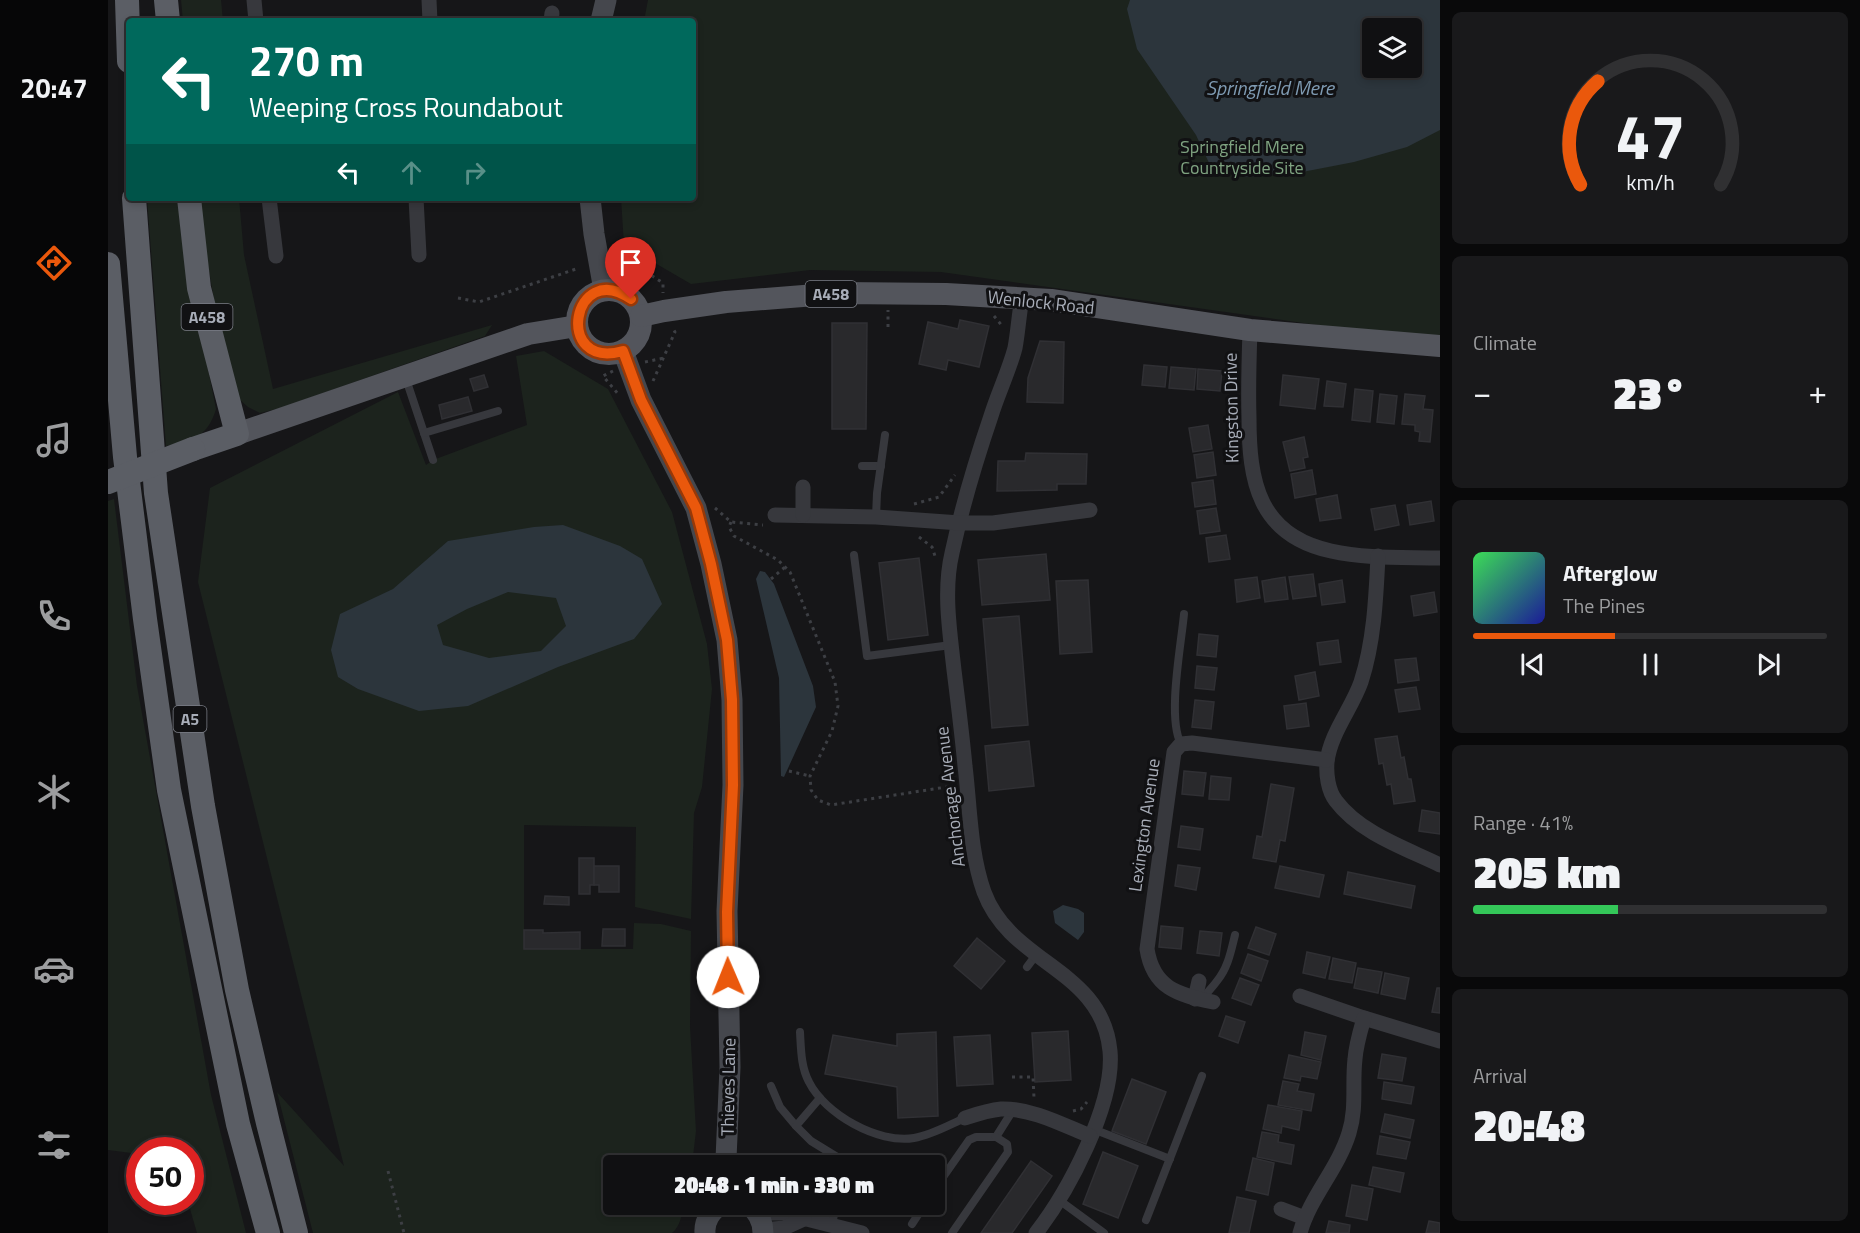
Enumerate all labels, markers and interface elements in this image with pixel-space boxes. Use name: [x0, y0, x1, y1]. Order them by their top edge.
map controls: [1362, 18, 1422, 78]
button: layers: [1362, 18, 1422, 78]
text: 270 m: [249, 28, 364, 92]
icon: left: [150, 42, 228, 120]
text: 20:47: [20, 67, 88, 108]
water label: Springfield Mere: [1206, 72, 1336, 103]
text: Weeping Cross Roundabout: [249, 86, 563, 127]
text: 47: [1615, 88, 1685, 183]
park label: Springfield Mere Countryside Site: [1180, 133, 1304, 181]
icon: left: [332, 156, 365, 189]
icon: ahead: [395, 156, 428, 189]
icon: right: [458, 156, 491, 189]
text: km/h: [1626, 166, 1674, 198]
pin: [605, 237, 656, 299]
icon: directions: [33, 242, 75, 284]
icon: arrive: [614, 246, 647, 279]
road number: A458: [806, 281, 856, 307]
street label: Wenlock Road: [986, 283, 1096, 321]
road number: A458: [182, 304, 232, 330]
text: Climate: [1473, 327, 1537, 358]
street label: Kingston Drive: [1217, 353, 1245, 463]
text: 23°: [1613, 358, 1687, 426]
text: −: [1473, 367, 1491, 417]
text: +: [1809, 367, 1827, 417]
icon: music: [33, 419, 75, 461]
text: Afterglow: [1563, 556, 1658, 590]
text: The Pines: [1563, 590, 1645, 621]
icon: phone: [33, 595, 75, 637]
icon: previous: [1516, 648, 1549, 681]
icon: pause: [1634, 648, 1667, 681]
icon: next: [1752, 648, 1785, 681]
road number: A5: [174, 706, 206, 732]
street label: Anchorage Avenue: [928, 725, 972, 869]
street label: Lexington Avenue: [1121, 757, 1167, 893]
icon: climate: [33, 771, 75, 813]
text: Range · 41%: [1473, 807, 1573, 838]
text: 205 km: [1473, 837, 1621, 905]
position arrow: [696, 945, 760, 1009]
icon: car: [33, 948, 75, 990]
street label: Thieves Lane: [714, 1038, 742, 1136]
text: Arrival: [1473, 1060, 1527, 1091]
text: 20:48: [1473, 1090, 1585, 1158]
icon: filters: [33, 1124, 75, 1166]
speed limit sign: 50: [126, 1137, 204, 1215]
text: 20:48 · 1 min · 330 m: [674, 1168, 874, 1202]

